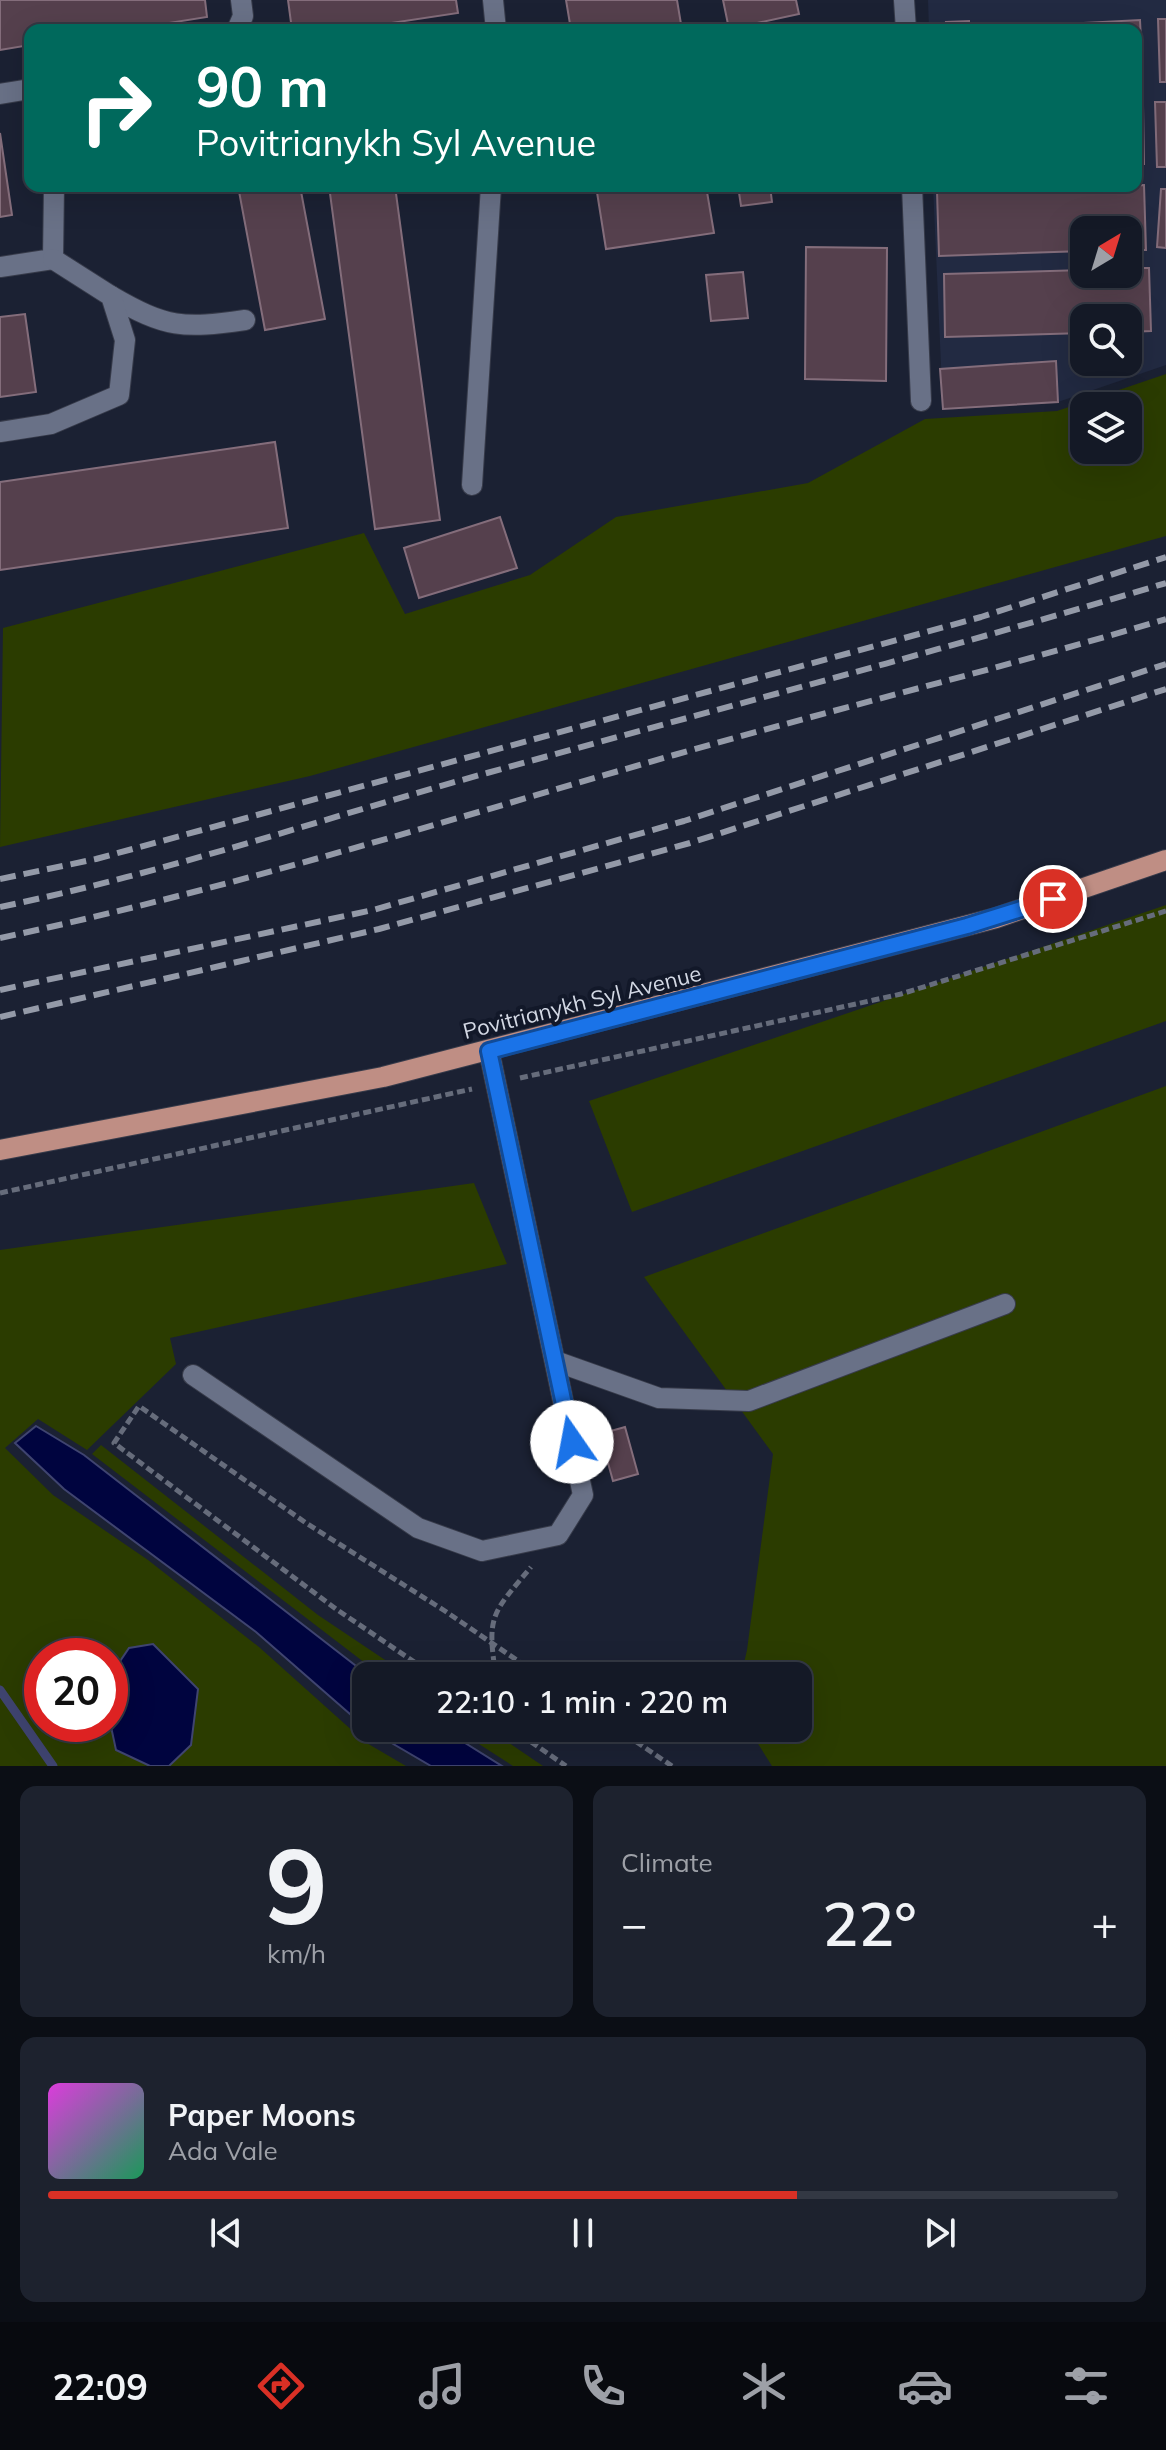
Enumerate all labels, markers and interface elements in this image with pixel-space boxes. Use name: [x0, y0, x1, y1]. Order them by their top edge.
text: 90 m: [196, 51, 329, 121]
icon: right: [64, 56, 168, 160]
text: Povitrianykh Syl Avenue: [196, 120, 596, 165]
north arrow: [1070, 216, 1142, 288]
map controls: [1070, 216, 1142, 464]
button: search: [1070, 304, 1142, 376]
button: layers: [1070, 392, 1142, 464]
pin: [1019, 865, 1087, 933]
icon: arrive: [1031, 877, 1075, 921]
street label: Povitrianykh Syl Avenue: [460, 959, 704, 1045]
position arrow: [530, 1400, 614, 1484]
speed limit sign: 20: [24, 1638, 128, 1742]
text: 22:10 · 1 min · 220 m: [436, 1683, 728, 1721]
text: 9: [265, 1819, 328, 1950]
text: Climate: [621, 1846, 713, 1879]
text: 22°: [822, 1886, 917, 1961]
text: −: [621, 1896, 647, 1951]
text: +: [1092, 1896, 1118, 1951]
text: km/h: [267, 1937, 326, 1970]
text: Paper Moons: [168, 2096, 356, 2134]
text: Ada Vale: [168, 2134, 278, 2167]
icon: previous: [204, 2211, 248, 2255]
icon: pause: [561, 2211, 605, 2255]
icon: next: [918, 2211, 962, 2255]
icon: directions: [253, 2358, 309, 2414]
icon: music: [414, 2358, 470, 2414]
icon: phone: [575, 2358, 631, 2414]
icon: climate: [736, 2358, 792, 2414]
icon: car: [897, 2358, 953, 2414]
icon: filters: [1058, 2358, 1114, 2414]
text: 22:09: [52, 2364, 148, 2409]

